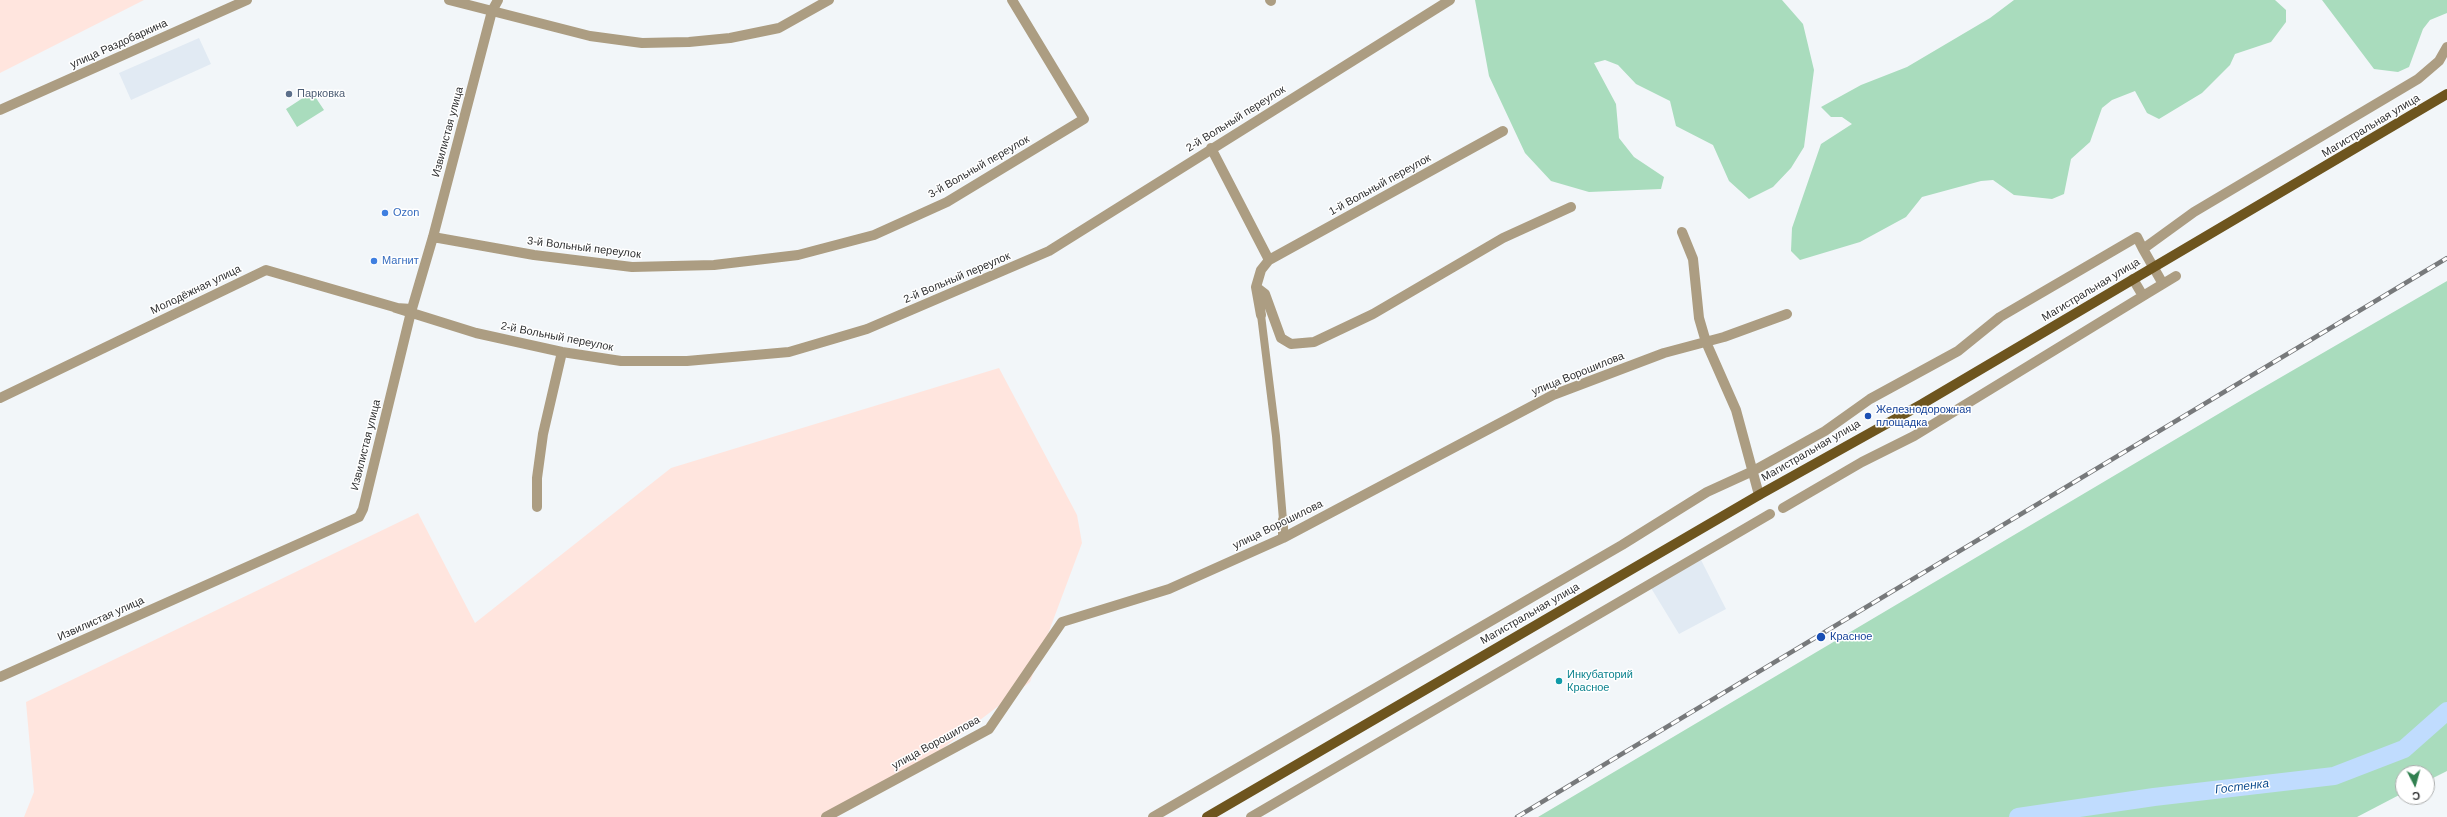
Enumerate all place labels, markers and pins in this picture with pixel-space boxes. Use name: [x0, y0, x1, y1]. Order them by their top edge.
place label: Парковка: [297, 87, 345, 101]
marker: Парковка: [284, 89, 294, 99]
place label: Ozon: [393, 206, 419, 220]
marker: Ozon: [380, 208, 390, 218]
place label: Магнит: [382, 254, 419, 268]
marker: Магнит: [369, 256, 379, 266]
place label: Железнодорожная площадка: [1876, 403, 1971, 429]
marker: Железнодорожная площадка: [1863, 411, 1873, 421]
place label: Красное: [1830, 630, 1872, 644]
marker: Красное: [1815, 631, 1827, 643]
place label: Инкубаторий Красное: [1567, 668, 1633, 694]
marker: Инкубаторий Красное: [1554, 676, 1564, 686]

